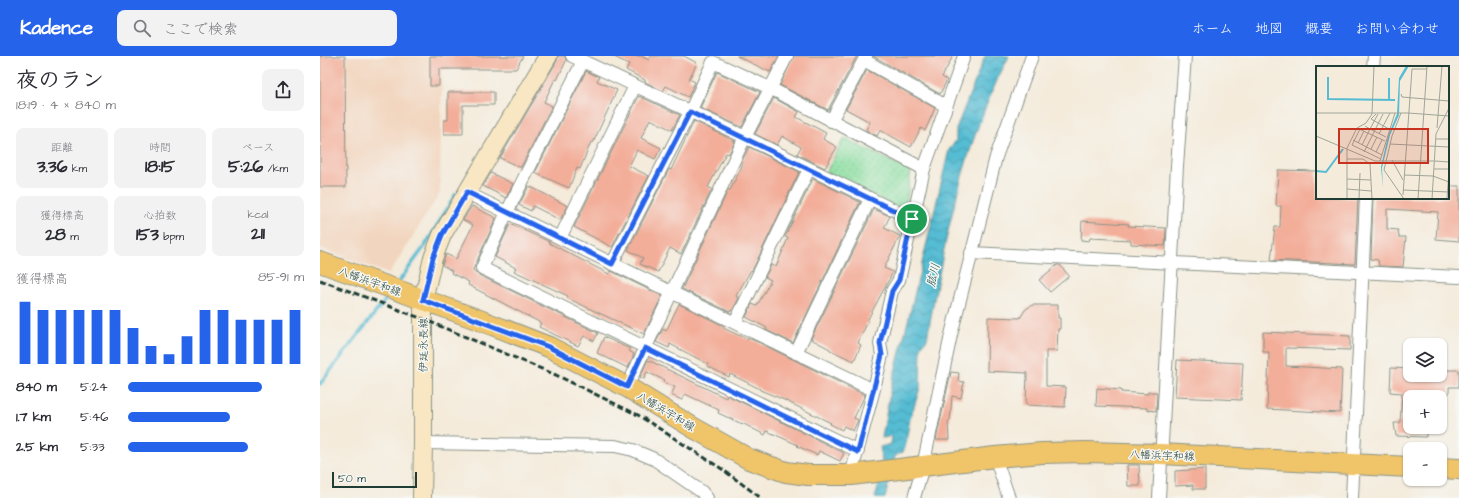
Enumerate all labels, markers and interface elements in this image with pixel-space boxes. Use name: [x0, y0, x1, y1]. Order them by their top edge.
search box: [117, 10, 397, 46]
text: Kadence: [20, 15, 93, 42]
icon: search: [131, 17, 153, 39]
text: ここで検索: [163, 19, 238, 40]
text: ホーム: [1192, 19, 1233, 39]
text: 地図: [1255, 19, 1283, 39]
text: 概要: [1305, 19, 1333, 39]
text: お問い合わせ: [1355, 19, 1439, 39]
text: 夜のラン: [16, 65, 104, 96]
inset map: [1316, 66, 1449, 199]
button: share: [262, 69, 304, 111]
text: 18:19 · 4 × 840 m: [16, 96, 116, 114]
text: 距離: [51, 140, 73, 155]
text: 時間: [149, 140, 171, 155]
text: ペース: [242, 140, 274, 155]
text: 3.36: [37, 155, 67, 179]
text: 18:15: [145, 155, 175, 179]
text: 5:26: [228, 155, 263, 179]
text: km: [67, 161, 87, 176]
text: /km: [263, 161, 288, 176]
pin: [895, 202, 929, 236]
text: kcal: [247, 207, 269, 222]
text: 獲得標高: [40, 208, 84, 223]
text: 心拍数: [144, 208, 177, 223]
icon: arrive: [901, 208, 923, 230]
text: 211: [251, 222, 265, 246]
text: 28: [45, 223, 66, 247]
text: 153: [136, 223, 159, 247]
text: m: [66, 229, 79, 244]
text: bpm: [159, 229, 184, 244]
water label: 肱川: [923, 262, 944, 289]
street label: 八幡浜宇和線: [336, 263, 403, 300]
text: 85–91 m: [258, 268, 304, 286]
text: 獲得標高: [16, 270, 68, 288]
street label: 伊延永長線: [416, 318, 431, 373]
map controls: [1403, 338, 1447, 486]
button: layers: [1403, 338, 1447, 382]
text: 840 m: [16, 378, 57, 396]
text: 5:24: [80, 378, 108, 396]
street label: 八幡浜宇和線: [634, 388, 698, 435]
button: +: [1403, 390, 1447, 434]
text: 1.7 km: [16, 408, 51, 426]
text: 5:46: [80, 408, 108, 426]
text: 2.5 km: [16, 438, 58, 456]
text: 5:33: [80, 438, 105, 456]
button: −: [1403, 442, 1447, 486]
street label: 八幡浜宇和線: [1129, 447, 1195, 464]
scale bar: [332, 470, 417, 489]
text: 50 m: [338, 471, 366, 486]

